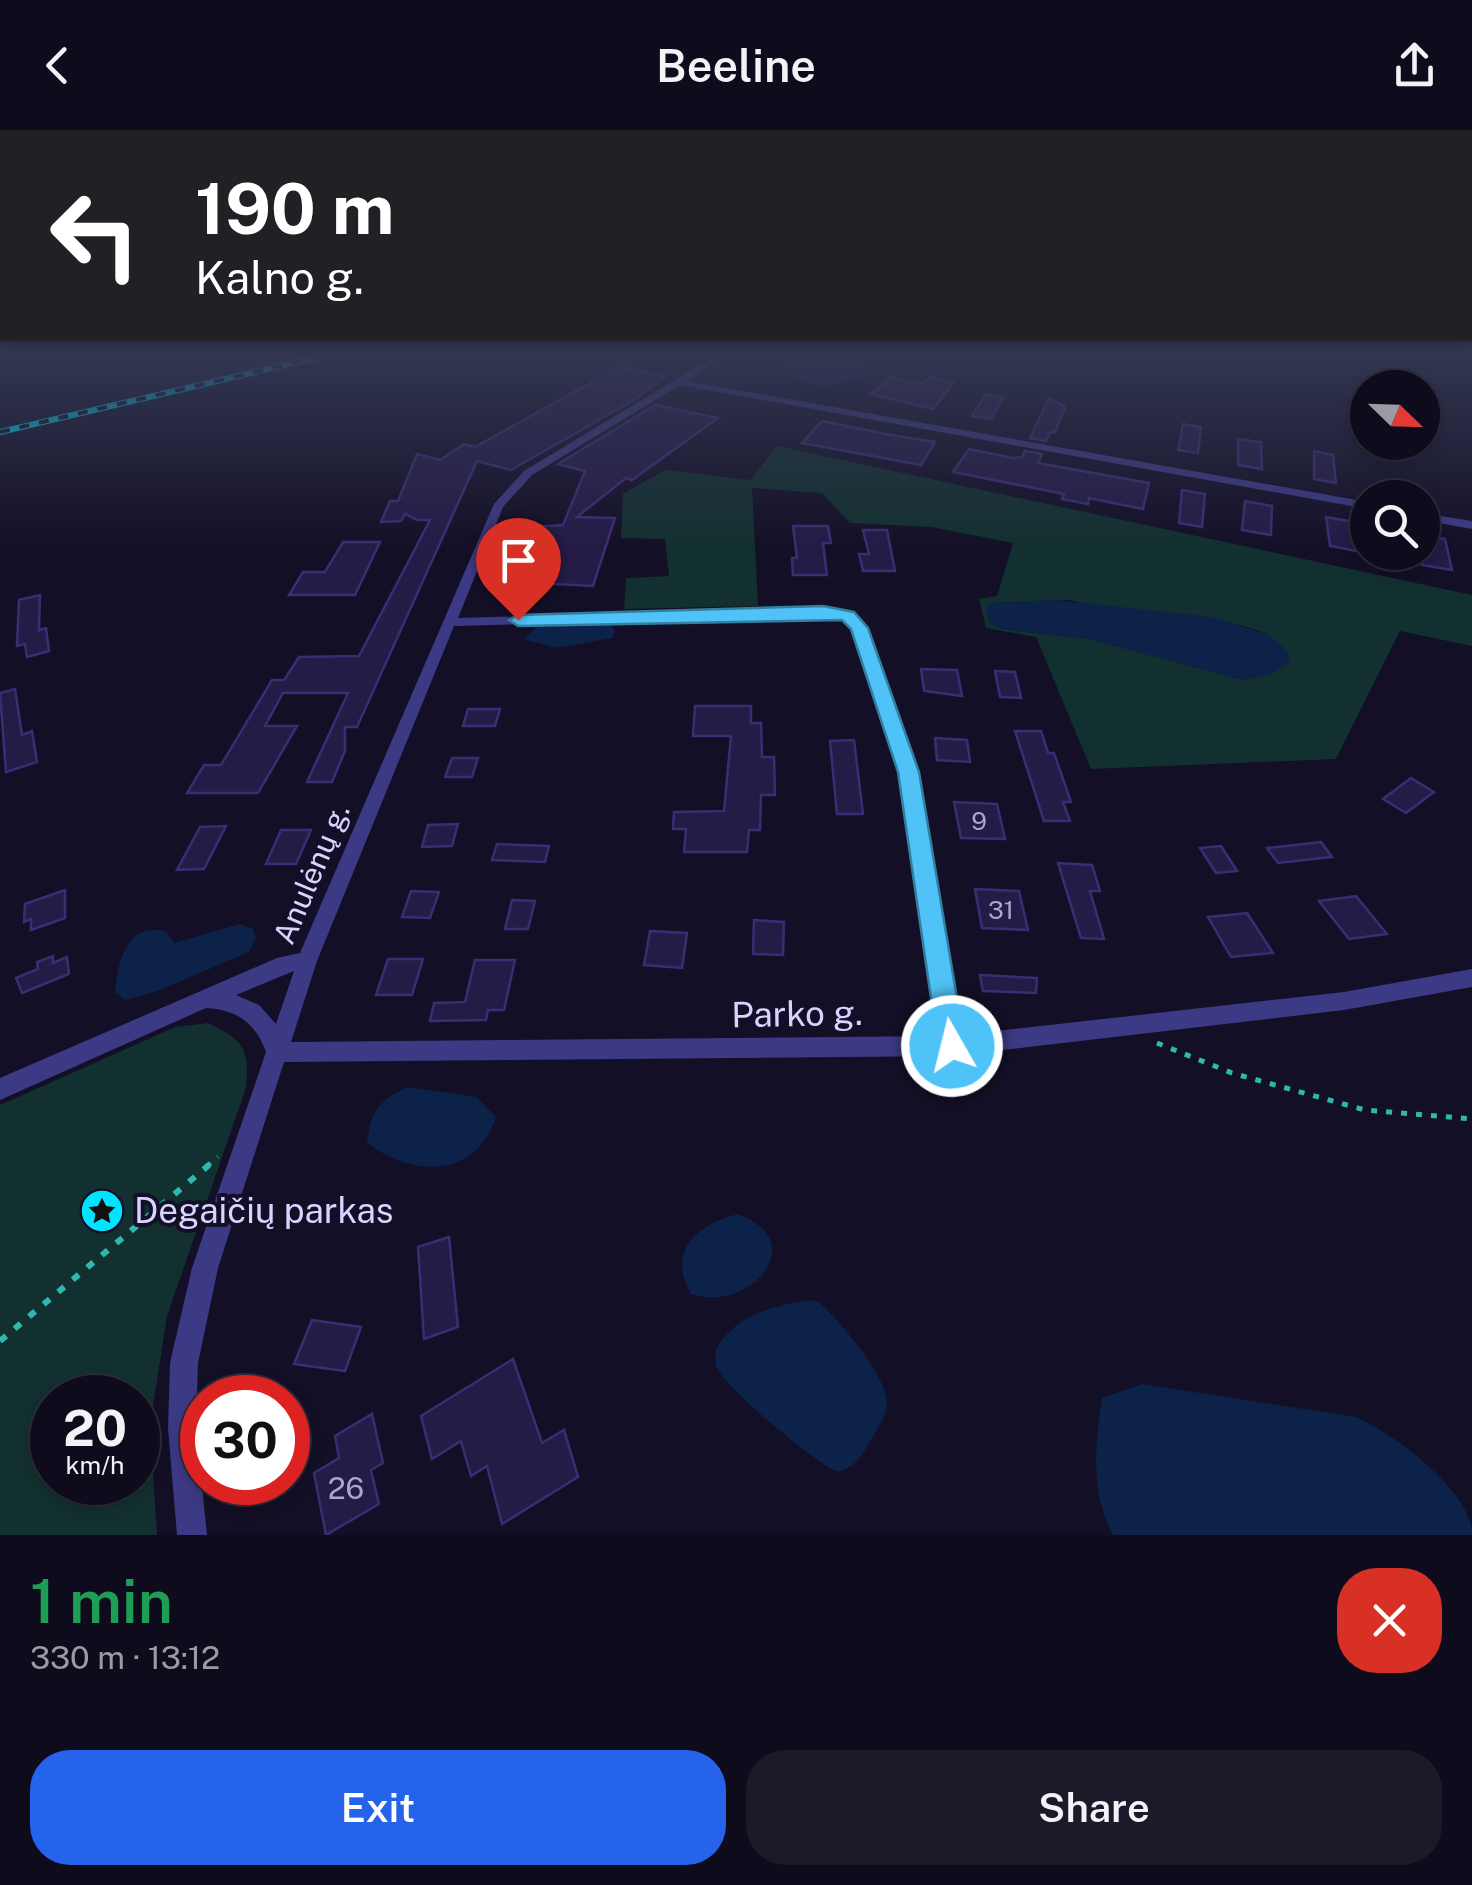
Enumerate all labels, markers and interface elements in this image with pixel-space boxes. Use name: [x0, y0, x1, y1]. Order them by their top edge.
icon: back: [30, 38, 85, 93]
icon: share: [1387, 38, 1442, 93]
text: Beeline: [656, 39, 816, 92]
text: 190 m: [195, 167, 394, 250]
icon: left: [30, 170, 160, 300]
text: Kalno g.: [195, 251, 364, 304]
north arrow: [1350, 370, 1440, 460]
map controls: [1350, 370, 1440, 570]
button: search: [1350, 480, 1440, 570]
pin: [476, 518, 561, 621]
icon: arrive: [491, 533, 546, 588]
street label: Anulėnų g.: [265, 798, 357, 949]
house number: 9: [971, 806, 987, 836]
house number: 31: [988, 895, 1014, 925]
street label: Parko g.: [731, 992, 863, 1035]
position arrow: [900, 994, 1004, 1098]
place icon: Degaičių parkas: [79, 1188, 125, 1234]
place label: Degaičių parkas: [134, 1190, 394, 1231]
speed limit sign: 30: [180, 1375, 310, 1505]
text: 20: [63, 1398, 127, 1457]
text: km/h: [66, 1450, 124, 1480]
house number: 26: [328, 1470, 364, 1506]
text: 1 min: [30, 1566, 173, 1637]
button: close: [1337, 1568, 1442, 1673]
text: 330 m · 13:12: [30, 1639, 220, 1676]
button: Exit: [30, 1750, 726, 1865]
button: Share: [746, 1750, 1442, 1865]

